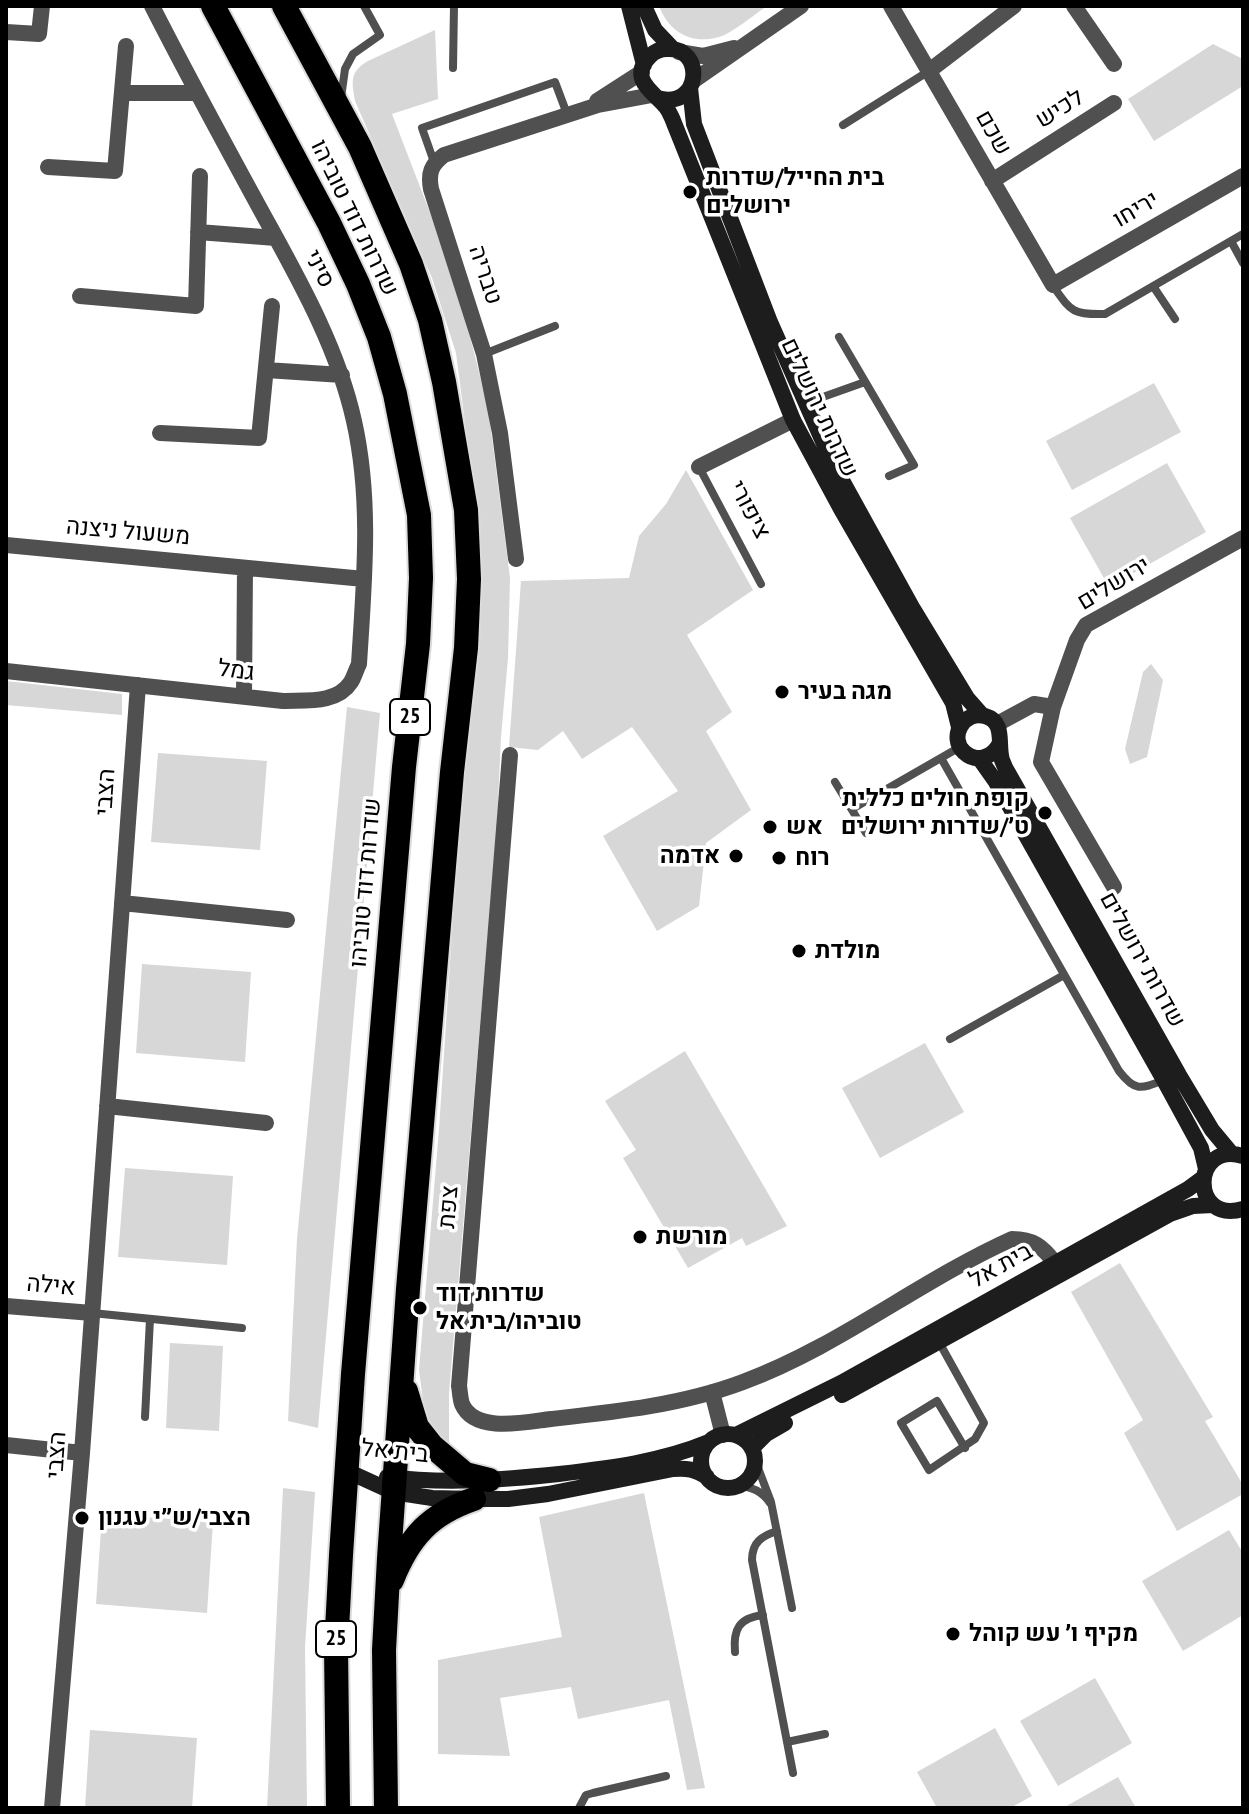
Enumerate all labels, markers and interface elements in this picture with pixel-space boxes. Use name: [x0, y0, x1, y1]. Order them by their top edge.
street label: לכיש: [1031, 83, 1089, 135]
street label: שכם: [969, 105, 1017, 161]
street label: שדרות דוד טוביהו: [304, 135, 404, 301]
place label: בית החייל/שדרות ירושלים: [706, 164, 884, 220]
marker: בית החייל/שדרות ירושלים: [681, 183, 699, 201]
street label: יריחו: [1108, 186, 1164, 234]
street label: טבריה: [462, 242, 508, 308]
street label: סיני: [297, 245, 341, 293]
street label: שדרות ירושלים: [774, 334, 864, 482]
street label: ציפורי: [722, 476, 776, 544]
street label: משעול ניצנה: [65, 512, 191, 552]
street label: ירושלים: [1072, 551, 1156, 617]
street label: גמל: [216, 654, 256, 688]
place label: מגה בעיר: [798, 678, 892, 706]
marker: מגה בעיר: [773, 683, 791, 701]
road number: 25: [390, 699, 430, 735]
street label: הצבי: [90, 767, 122, 817]
place label: קופת חולים כללית ט׳/שדרות ירושלים: [841, 785, 1029, 841]
street label: שדרות דוד טוביהו: [344, 797, 388, 969]
marker: קופת חולים כללית ט׳/שדרות ירושלים: [1036, 804, 1054, 822]
place label: אש: [786, 813, 823, 841]
marker: אש: [761, 818, 779, 836]
place label: אדמה: [660, 842, 720, 870]
place label: רוח: [795, 844, 830, 872]
marker: אדמה: [727, 847, 745, 865]
marker: רוח: [770, 849, 788, 867]
street label: שדרות ירושלים: [1093, 887, 1191, 1033]
place label: מולדת: [815, 937, 880, 965]
marker: מולדת: [790, 942, 808, 960]
street label: צפת: [433, 1184, 465, 1230]
place label: מורשת: [656, 1223, 728, 1251]
marker: מורשת: [631, 1228, 649, 1246]
street label: בית אל: [964, 1237, 1038, 1295]
street label: אילה: [25, 1270, 77, 1302]
place label: שדרות דוד טוביהו/בית אל: [436, 1280, 582, 1336]
marker: שדרות דוד טוביהו/בית אל: [411, 1299, 429, 1317]
street label: הצבי: [41, 1430, 73, 1480]
street label: בית אל: [360, 1434, 430, 1470]
place label: הצבי/ש״י עגנון: [98, 1504, 251, 1532]
marker: הצבי/ש״י עגנון: [73, 1509, 91, 1527]
place label: מקיף ו׳ עש קוהל: [969, 1620, 1138, 1648]
road number: 25: [316, 1621, 356, 1657]
marker: מקיף ו׳ עש קוהל: [944, 1625, 962, 1643]

